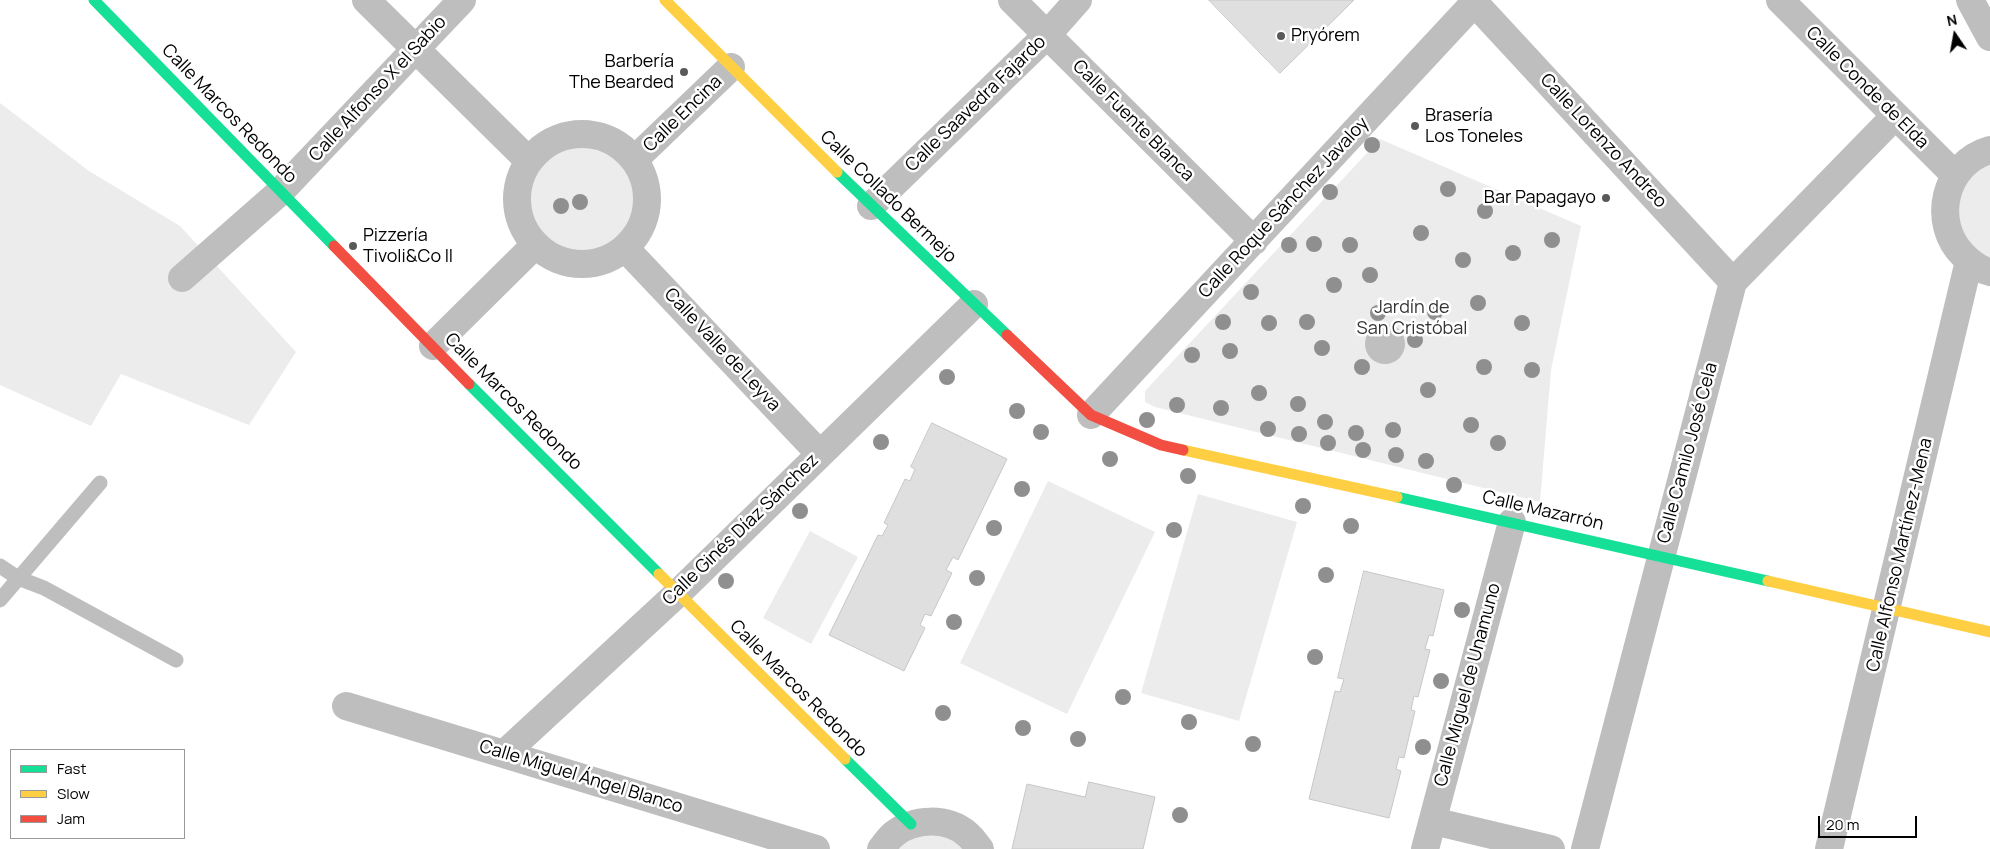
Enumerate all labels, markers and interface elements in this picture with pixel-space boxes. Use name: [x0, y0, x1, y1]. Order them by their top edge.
north arrow: [1930, 10, 1980, 60]
text: N: [1945, 10, 1959, 30]
street label: Calle Alfonso X el Sabio: [305, 12, 451, 166]
street label: Calle Conde de Elda: [1801, 22, 1933, 154]
place label: Pryórem: [1291, 25, 1360, 47]
marker: Pryórem: [1275, 30, 1287, 42]
street label: Calle Saavedra Fajardo: [901, 31, 1051, 177]
street label: Calle Marcos Redondo: [157, 40, 301, 188]
place label: Barbería The Bearded: [569, 51, 674, 94]
street label: Calle Fuente Blanca: [1068, 56, 1198, 186]
marker: Barbería The Bearded: [678, 66, 690, 78]
street label: Calle Lorenzo Andreo: [1535, 69, 1671, 213]
street label: Calle Encina: [639, 71, 727, 157]
place label: Brasería Los Toneles: [1425, 105, 1523, 148]
street label: Calle Roque Sánchez Javaloy: [1194, 113, 1374, 303]
marker: Brasería Los Toneles: [1409, 120, 1421, 132]
street label: Calle Collado Bermejo: [815, 126, 961, 268]
place label: Bar Papagayo: [1484, 187, 1596, 209]
marker: Bar Papagayo: [1600, 192, 1612, 204]
place label: Pizzería Tivoli&Co II: [363, 225, 453, 268]
marker: Pizzería Tivoli&Co II: [347, 240, 359, 252]
street label: Calle Valle de Leyva: [659, 284, 785, 416]
park label: Jardín de San Cristóbal: [1357, 297, 1467, 340]
street label: Calle Marcos Redondo: [440, 329, 586, 475]
street label: Calle Camilo José Cela: [1653, 360, 1723, 546]
street label: Calle Alfonso Martínez-Mena: [1863, 436, 1937, 674]
street label: Calle Ginés Díaz Sánchez: [659, 450, 823, 610]
street label: Calle Mazarrón: [1480, 487, 1606, 535]
street label: Calle Miguel de Unamuno: [1430, 581, 1506, 789]
street label: Calle Marcos Redondo: [725, 616, 871, 762]
street label: Calle Miguel Ángel Blanco: [477, 736, 685, 818]
legend: [10, 749, 185, 839]
text: Fast: [57, 758, 86, 779]
text: Slow: [57, 783, 90, 804]
scale bar: [1820, 806, 1919, 838]
text: Jam: [57, 808, 85, 829]
text: 20 m: [1826, 814, 1859, 835]

